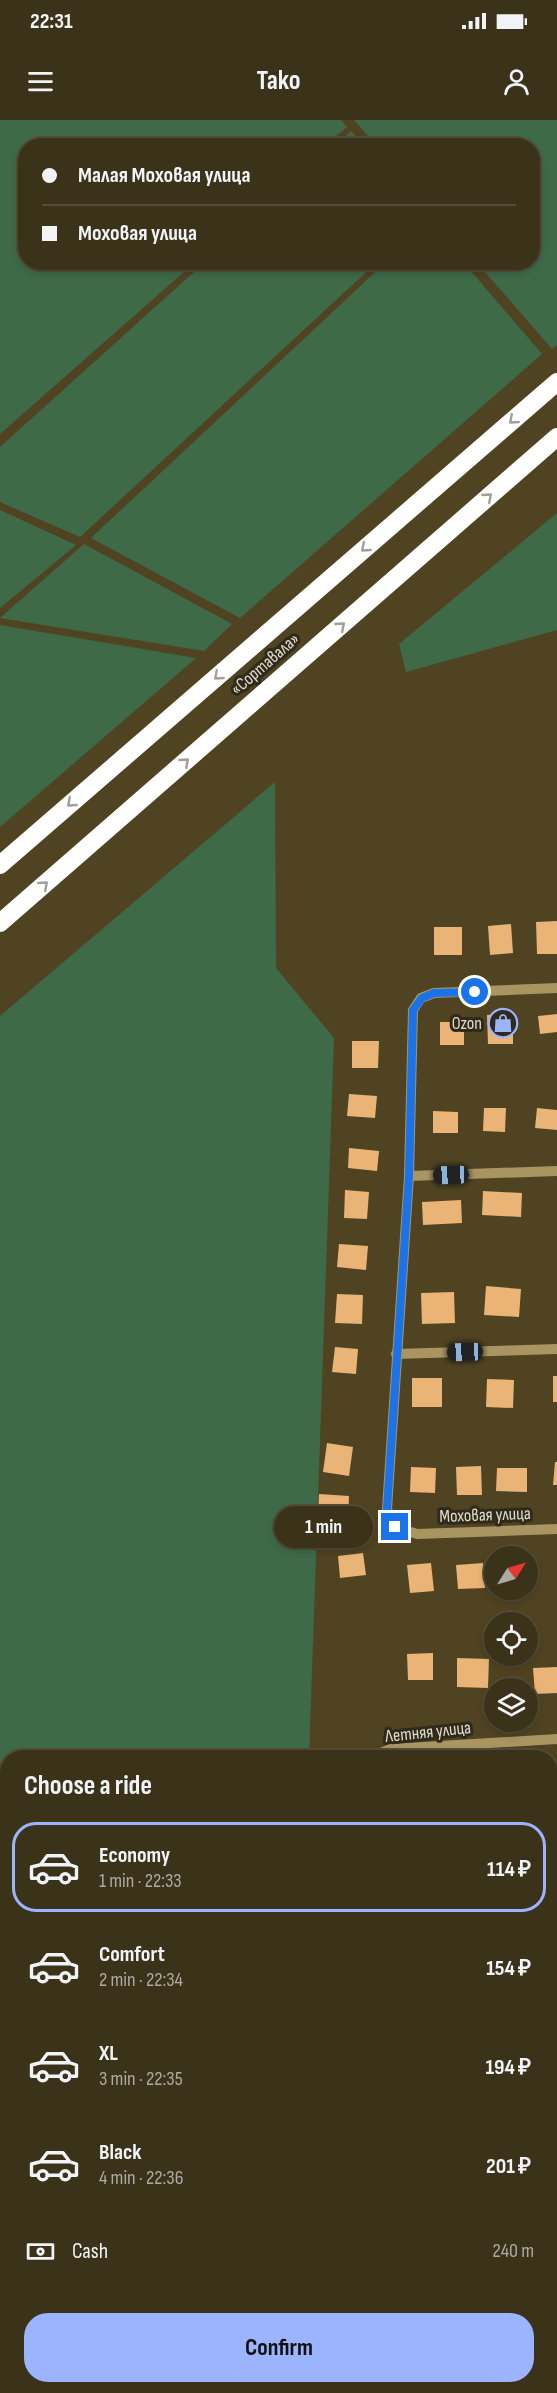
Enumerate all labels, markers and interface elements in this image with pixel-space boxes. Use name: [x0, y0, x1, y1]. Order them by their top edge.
text: 22:31: [30, 8, 73, 35]
icon: menu: [24, 65, 57, 98]
text: Tako: [257, 65, 300, 97]
icon: person: [500, 65, 533, 98]
text: Малая Моховая улица: [78, 162, 250, 189]
text: Моховая улица: [78, 220, 197, 247]
one-way arrow: [509, 413, 520, 424]
one-way arrow: [481, 493, 492, 504]
one-way arrow: [362, 541, 372, 552]
one-way arrow: [334, 622, 345, 633]
street label: «Сортавала»: [226, 628, 304, 700]
one-way arrow: [214, 669, 225, 680]
one-way arrow: [178, 758, 189, 769]
one-way arrow: [67, 796, 78, 807]
one-way arrow: [37, 881, 48, 892]
route start: [461, 978, 488, 1005]
shop icon: Ozon: [487, 1007, 519, 1039]
place label: Ozon: [452, 1013, 482, 1034]
car: [433, 1165, 469, 1185]
car: [447, 1342, 483, 1362]
street label: Моховая улица: [439, 1503, 531, 1527]
callout: 1 min: [275, 1506, 374, 1548]
route end: [381, 1513, 408, 1540]
text: 1 min: [305, 1515, 342, 1539]
north arrow: [484, 1546, 538, 1600]
map controls: [484, 1546, 538, 1732]
button: locate: [484, 1612, 538, 1666]
button: layers: [484, 1678, 538, 1732]
street label: Летняя улица: [383, 1717, 472, 1747]
text: Choose a ride: [24, 1770, 152, 1802]
icon: car: [27, 1840, 81, 1894]
text: Economy: [99, 1842, 170, 1869]
text: 114 ₽: [487, 1856, 531, 1883]
text: 1 min · 22:33: [99, 1869, 182, 1893]
icon: car: [27, 1939, 81, 1993]
text: Comfort: [99, 1941, 165, 1968]
text: 154 ₽: [486, 1955, 531, 1982]
text: 2 min · 22:34: [99, 1968, 183, 1992]
icon: car: [27, 2038, 81, 2092]
text: XL: [99, 2040, 118, 2067]
text: 194 ₽: [485, 2054, 531, 2081]
text: 3 min · 22:35: [99, 2067, 183, 2091]
icon: car: [27, 2137, 81, 2191]
text: Black: [99, 2139, 141, 2166]
text: 201 ₽: [486, 2153, 531, 2180]
text: 4 min · 22:36: [99, 2166, 183, 2190]
icon: cash: [24, 2235, 57, 2268]
text: Cash: [72, 2238, 108, 2265]
text: 240 m: [493, 2239, 534, 2263]
button: Confirm: [24, 2313, 534, 2382]

